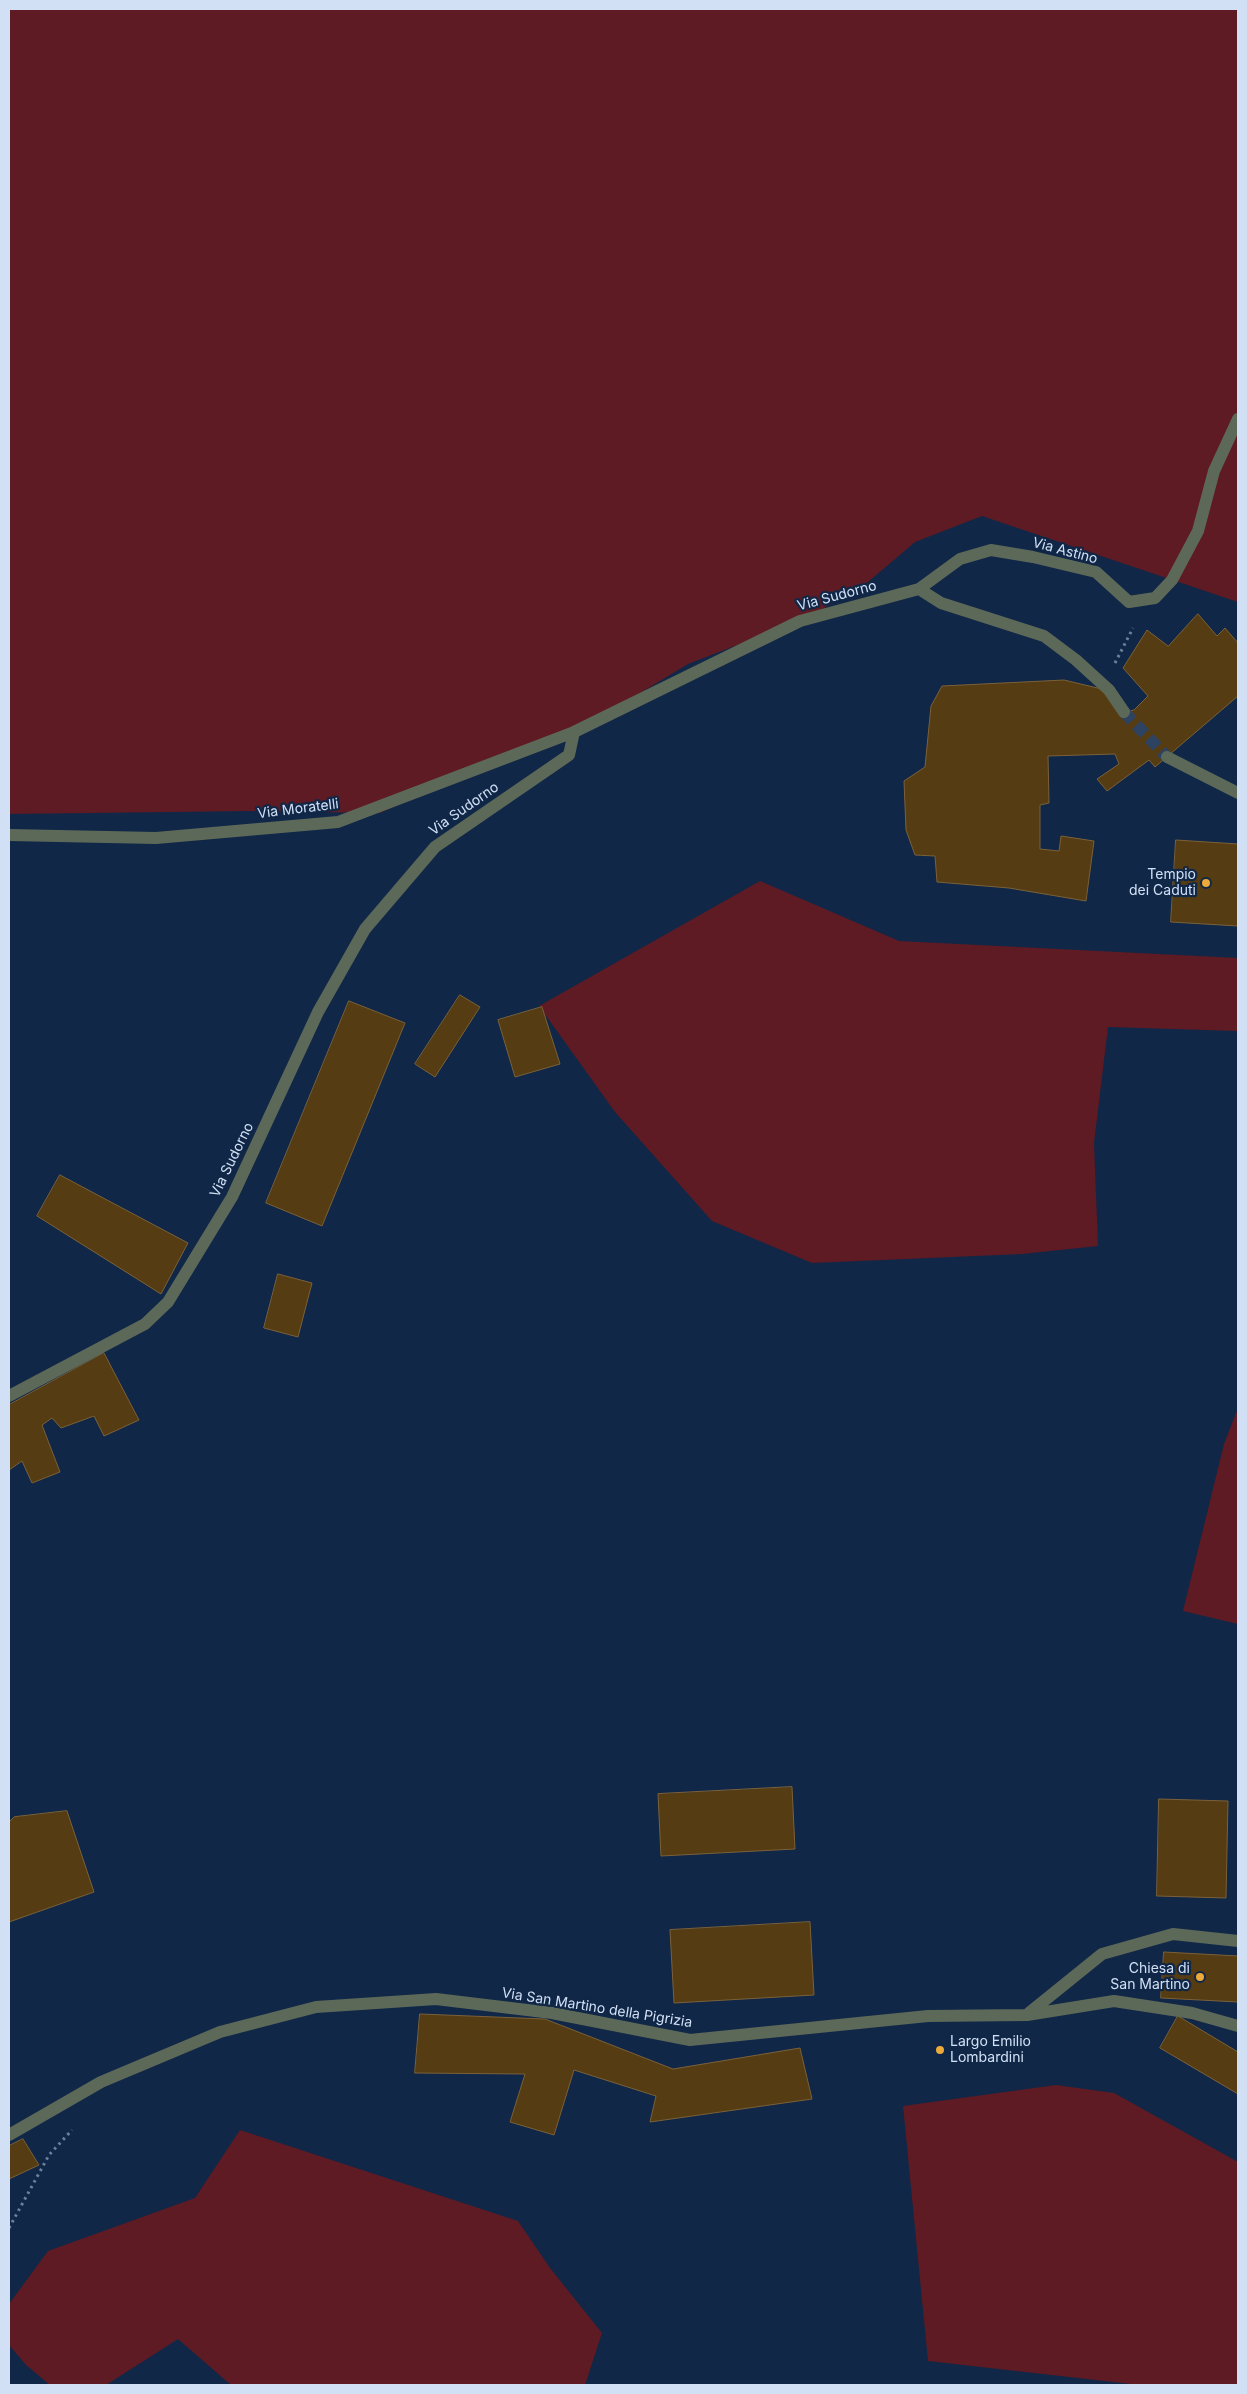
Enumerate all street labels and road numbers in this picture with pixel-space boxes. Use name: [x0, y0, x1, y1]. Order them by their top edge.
street label: Via Astino: [1031, 534, 1099, 568]
street label: Via Sudorno: [796, 577, 878, 615]
street label: Via Sudorno: [426, 779, 502, 839]
street label: Via Moratelli: [256, 796, 340, 822]
street label: Via Sudorno: [207, 1120, 257, 1200]
street label: Via San Martino della Pigrizia: [501, 1985, 693, 2031]

